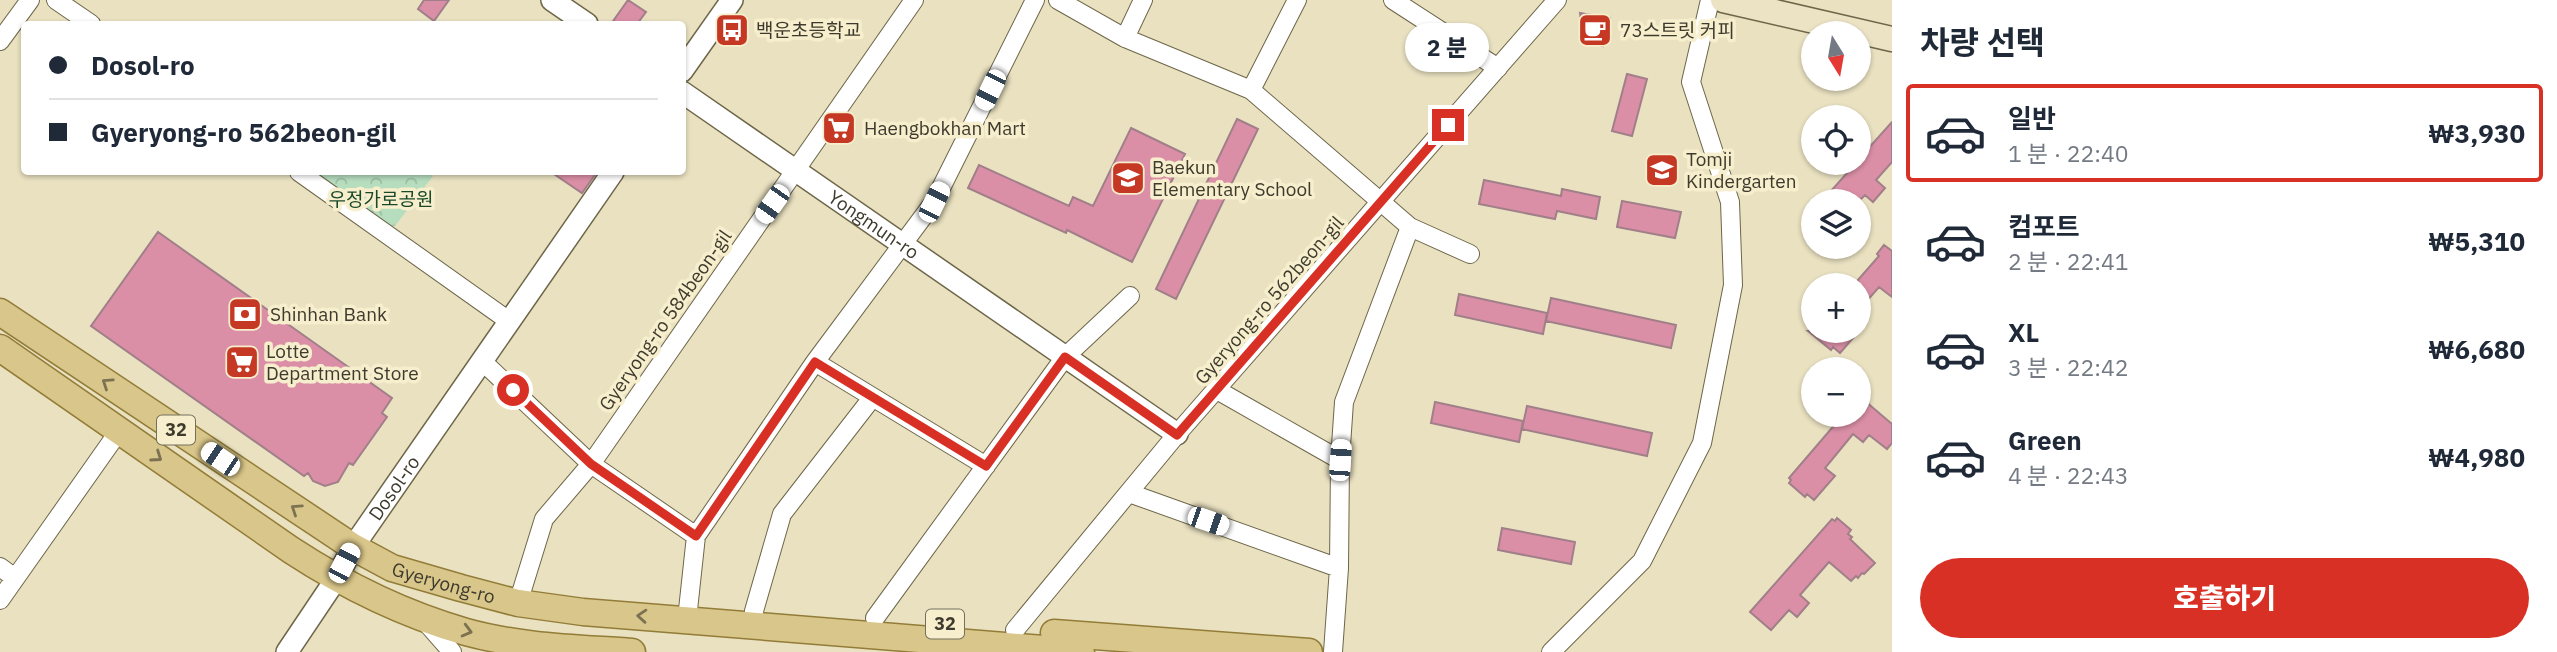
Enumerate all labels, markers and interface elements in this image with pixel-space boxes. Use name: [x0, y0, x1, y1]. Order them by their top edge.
bus stop icon: 백운초등학교: [713, 11, 751, 49]
cafe icon: 73스트릿 커피: [1576, 11, 1614, 49]
place label: 백운초등학교: [756, 18, 861, 42]
place label: 73스트릿 커피: [1620, 18, 1735, 42]
north arrow: [1801, 21, 1871, 91]
map controls: [1801, 21, 1871, 427]
text: 차량 선택: [1920, 21, 2045, 63]
callout: 2 분: [1406, 24, 1490, 72]
text: 2 분: [1427, 32, 1467, 62]
text: Dosol-ro: [91, 48, 195, 82]
car: [972, 67, 1009, 113]
text: 일반: [2008, 101, 2056, 135]
icon: car: [1924, 102, 1987, 165]
button: locate: [1801, 105, 1871, 175]
supermarket icon: Haengbokhan Mart: [820, 109, 858, 147]
route end: [1432, 109, 1464, 141]
text: Gyeryong-ro 562beon-gil: [91, 115, 396, 149]
place label: Haengbokhan Mart: [864, 116, 1026, 140]
text: ₩3,930: [2428, 116, 2525, 150]
text: 1 분 · 22:40: [2008, 138, 2129, 168]
place label: Tomji Kindergarten: [1686, 147, 1797, 193]
school or university icon: Tomji Kindergarten: [1643, 151, 1681, 189]
place label: Baekun Elementary School: [1152, 155, 1312, 201]
school or university icon: Baekun Elementary School: [1109, 159, 1147, 197]
car: [916, 179, 953, 225]
car: [752, 181, 793, 227]
street label: Yongmun-ro: [824, 185, 924, 264]
park label: 우정가로공원: [329, 187, 433, 211]
button: layers: [1801, 189, 1871, 259]
text: 컴포트: [2008, 209, 2080, 243]
icon: car: [1924, 210, 1987, 273]
street label: Gyeryong-ro 562beon-gil: [1189, 211, 1349, 389]
text: ₩5,310: [2428, 224, 2525, 258]
street label: Gyeryong-ro 584beon-gil: [593, 225, 737, 415]
text: 2 분 · 22:41: [2008, 246, 2129, 276]
button: +: [1801, 273, 1871, 343]
bank icon: Shinhan Bank: [226, 295, 264, 333]
place label: Shinhan Bank: [270, 302, 387, 326]
text: XL: [2008, 315, 2039, 349]
icon: car: [1924, 318, 1987, 381]
text: ₩6,680: [2428, 332, 2525, 366]
place label: Lotte Department Store: [266, 339, 419, 385]
supermarket icon: Lotte Department Store: [223, 343, 261, 381]
text: 3 분 · 22:42: [2008, 352, 2129, 382]
button: −: [1801, 357, 1871, 427]
route start: [497, 374, 529, 406]
one-way arrow: [101, 378, 114, 391]
road number: 32: [157, 416, 195, 444]
text: Green: [2008, 423, 2082, 457]
icon: car: [1924, 426, 1987, 489]
car: [1329, 438, 1352, 482]
car: [197, 439, 244, 479]
text: ₩4,980: [2428, 440, 2525, 474]
one-way arrow: [149, 449, 162, 461]
street label: Dosol-ro: [363, 451, 425, 525]
text: 4 분 · 22:43: [2008, 460, 2129, 490]
car: [1185, 504, 1232, 538]
one-way arrow: [291, 505, 304, 518]
car: [325, 540, 364, 586]
street label: Gyeryong-ro: [389, 557, 498, 608]
button: 호출하기: [1920, 558, 2529, 638]
one-way arrow: [636, 609, 647, 624]
road number: 32: [926, 610, 964, 638]
one-way arrow: [461, 623, 473, 637]

